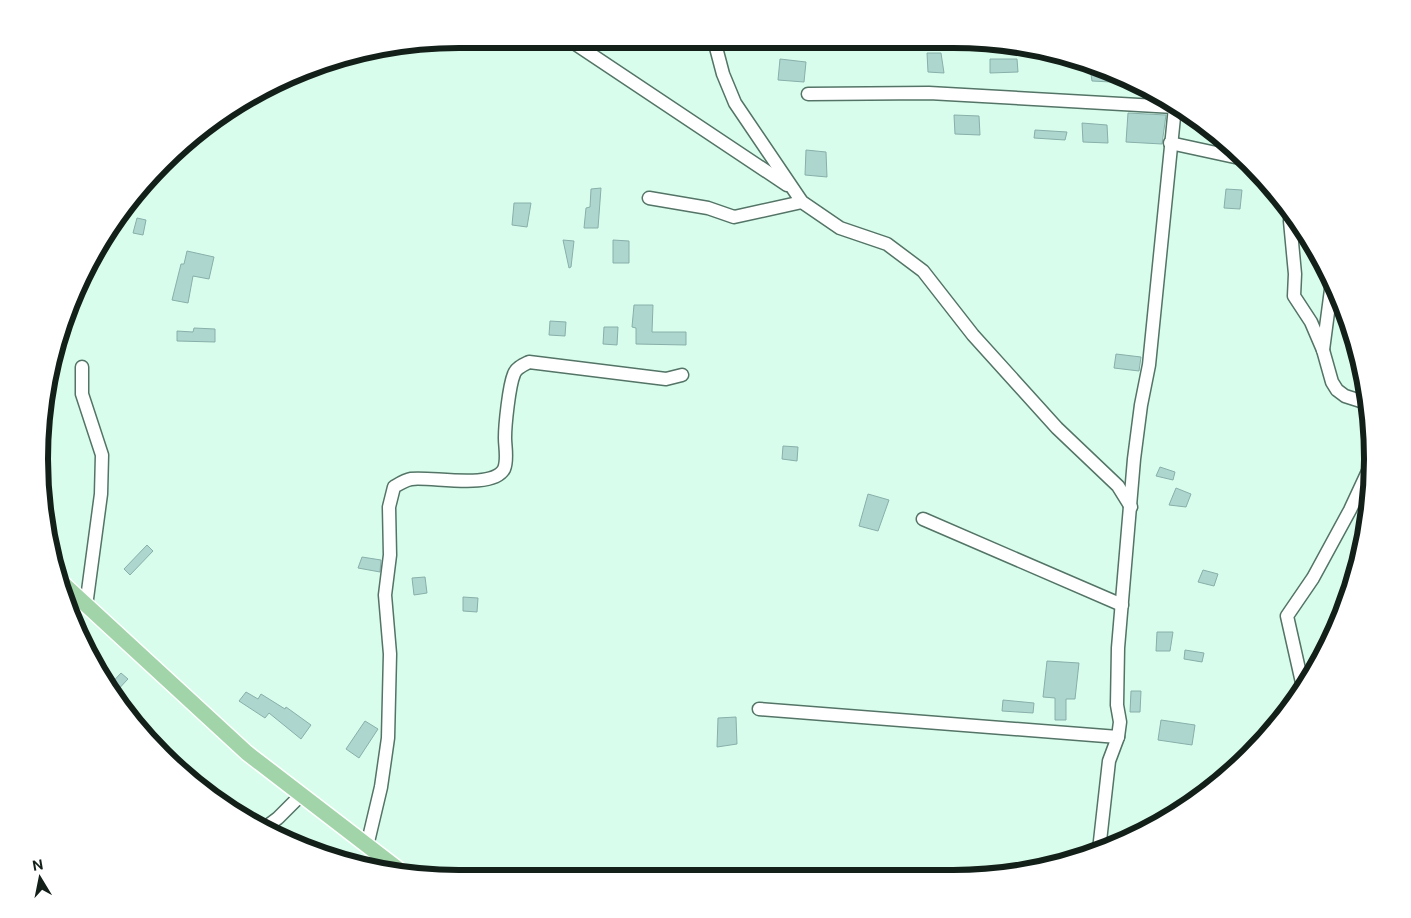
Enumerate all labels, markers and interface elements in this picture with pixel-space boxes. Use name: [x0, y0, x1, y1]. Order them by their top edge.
north arrow: [15, 853, 65, 903]
text: N: [31, 856, 45, 874]

